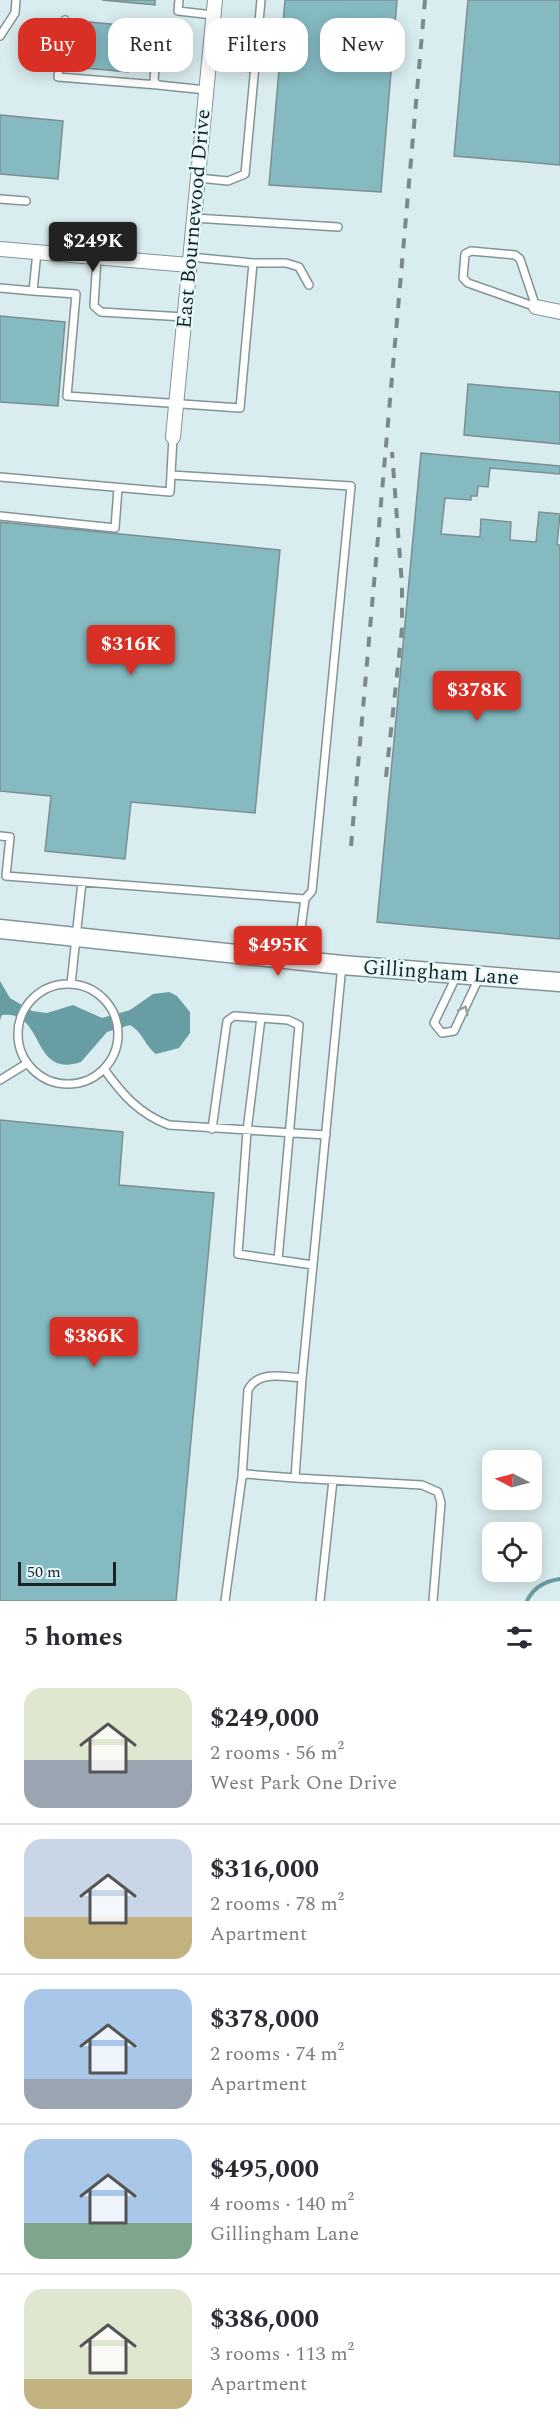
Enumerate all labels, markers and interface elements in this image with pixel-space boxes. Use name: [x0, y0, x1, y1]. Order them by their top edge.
chip: Buy: [18, 18, 96, 72]
chip: Rent: [108, 18, 193, 72]
chip: Filters: [205, 18, 308, 72]
chip: New: [320, 18, 405, 72]
street label: East Bournewood Drive: [168, 108, 220, 330]
pin: $249K: [51, 222, 135, 273]
text: $249K: [63, 226, 123, 256]
pin: $316K: [89, 625, 173, 676]
text: $316K: [101, 629, 161, 659]
pin: $378K: [435, 671, 519, 722]
text: $378K: [447, 675, 507, 705]
pin: $495K: [236, 926, 320, 977]
text: $495K: [248, 930, 308, 960]
street label: Gillingham Lane: [362, 952, 520, 994]
one-way arrow: [456, 1005, 468, 1016]
pin: $386K: [52, 1317, 136, 1368]
text: $386K: [64, 1321, 124, 1351]
north arrow: [482, 1450, 542, 1510]
map controls: [482, 1450, 542, 1582]
button: locate: [482, 1522, 542, 1582]
scale bar: [18, 1559, 116, 1586]
text: 50 m: [27, 1560, 61, 1584]
text: 5 homes: [24, 1617, 123, 1657]
icon: filters: [503, 1621, 536, 1654]
text: $249,000: [210, 1698, 319, 1738]
icon: home: [72, 1712, 144, 1784]
text: 2 rooms · 56 m²: [210, 1738, 344, 1768]
text: West Park One Drive: [210, 1768, 397, 1798]
text: $316,000: [210, 1849, 319, 1889]
icon: home: [72, 1863, 144, 1935]
text: 2 rooms · 78 m²: [210, 1889, 344, 1919]
text: Apartment: [210, 1919, 307, 1949]
text: $378,000: [210, 1999, 319, 2039]
icon: home: [72, 2013, 144, 2085]
text: 2 rooms · 74 m²: [210, 2039, 344, 2069]
text: Apartment: [210, 2069, 307, 2099]
text: $495,000: [210, 2149, 319, 2189]
icon: home: [72, 2163, 144, 2235]
text: 4 rooms · 140 m²: [210, 2189, 354, 2219]
text: Gillingham Lane: [210, 2219, 359, 2249]
text: $386,000: [210, 2299, 319, 2339]
icon: home: [72, 2313, 144, 2385]
text: 3 rooms · 113 m²: [210, 2339, 354, 2369]
text: Apartment: [210, 2369, 307, 2399]

